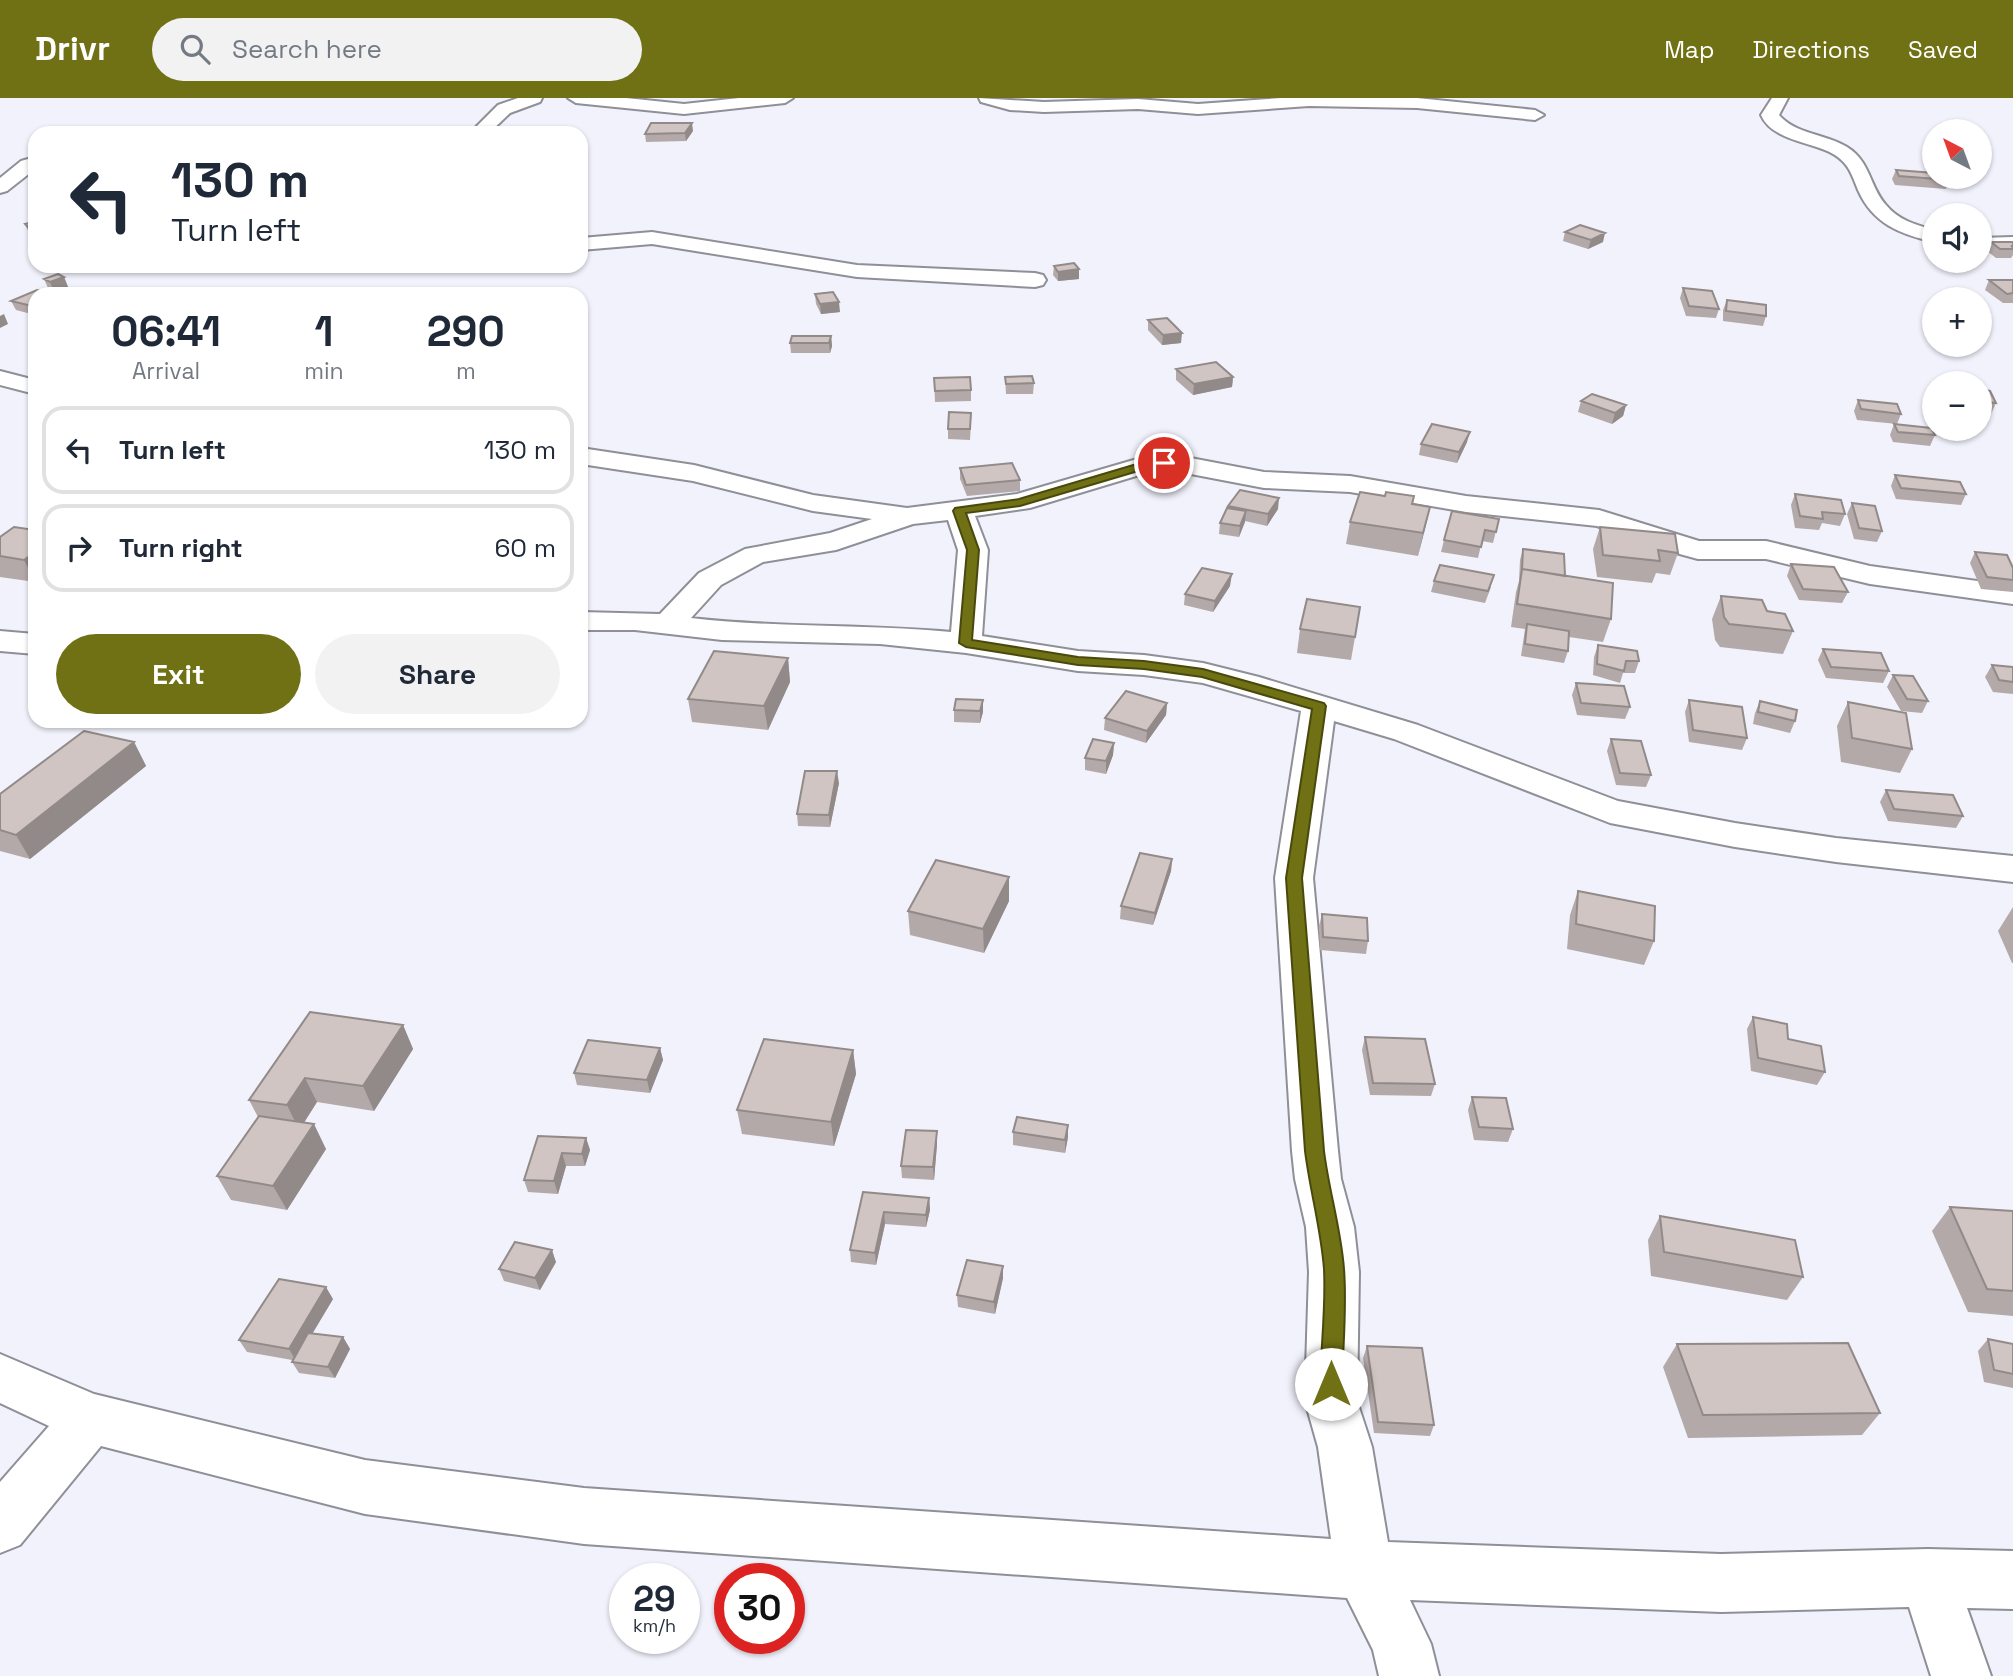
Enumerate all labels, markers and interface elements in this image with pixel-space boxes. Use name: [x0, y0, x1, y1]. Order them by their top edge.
search box: [152, 18, 642, 81]
text: Drivr: [35, 28, 110, 70]
icon: search: [176, 30, 214, 68]
text: Search here: [232, 32, 382, 66]
text: Map: [1664, 34, 1714, 65]
text: Directions: [1752, 34, 1870, 65]
text: Saved: [1908, 34, 1978, 65]
north arrow: [1922, 119, 1992, 189]
map controls: [1922, 119, 1992, 441]
text: 130 m: [171, 149, 309, 211]
icon: left: [56, 154, 147, 245]
button: sound: [1922, 203, 1992, 273]
text: Turn left: [171, 210, 301, 250]
button: +: [1922, 287, 1992, 357]
text: 06:41: [111, 305, 221, 358]
text: 1: [314, 305, 333, 358]
text: 290: [427, 305, 505, 358]
text: Arrival: [132, 356, 200, 386]
text: min: [304, 356, 344, 386]
text: m: [456, 356, 476, 386]
button: −: [1922, 371, 1992, 441]
icon: left: [60, 431, 98, 469]
text: Turn left: [119, 433, 226, 467]
text: 130 m: [484, 433, 556, 467]
pin: [1134, 433, 1194, 493]
icon: arrive: [1145, 444, 1183, 482]
icon: right: [60, 529, 98, 567]
text: Turn right: [119, 531, 243, 565]
text: 60 m: [494, 531, 556, 565]
button: Exit: [56, 634, 301, 714]
button: Share: [315, 634, 560, 714]
position arrow: [1294, 1347, 1368, 1421]
speed limit sign: 30: [714, 1563, 805, 1654]
text: 29: [633, 1577, 676, 1621]
text: km/h: [633, 1614, 676, 1637]

